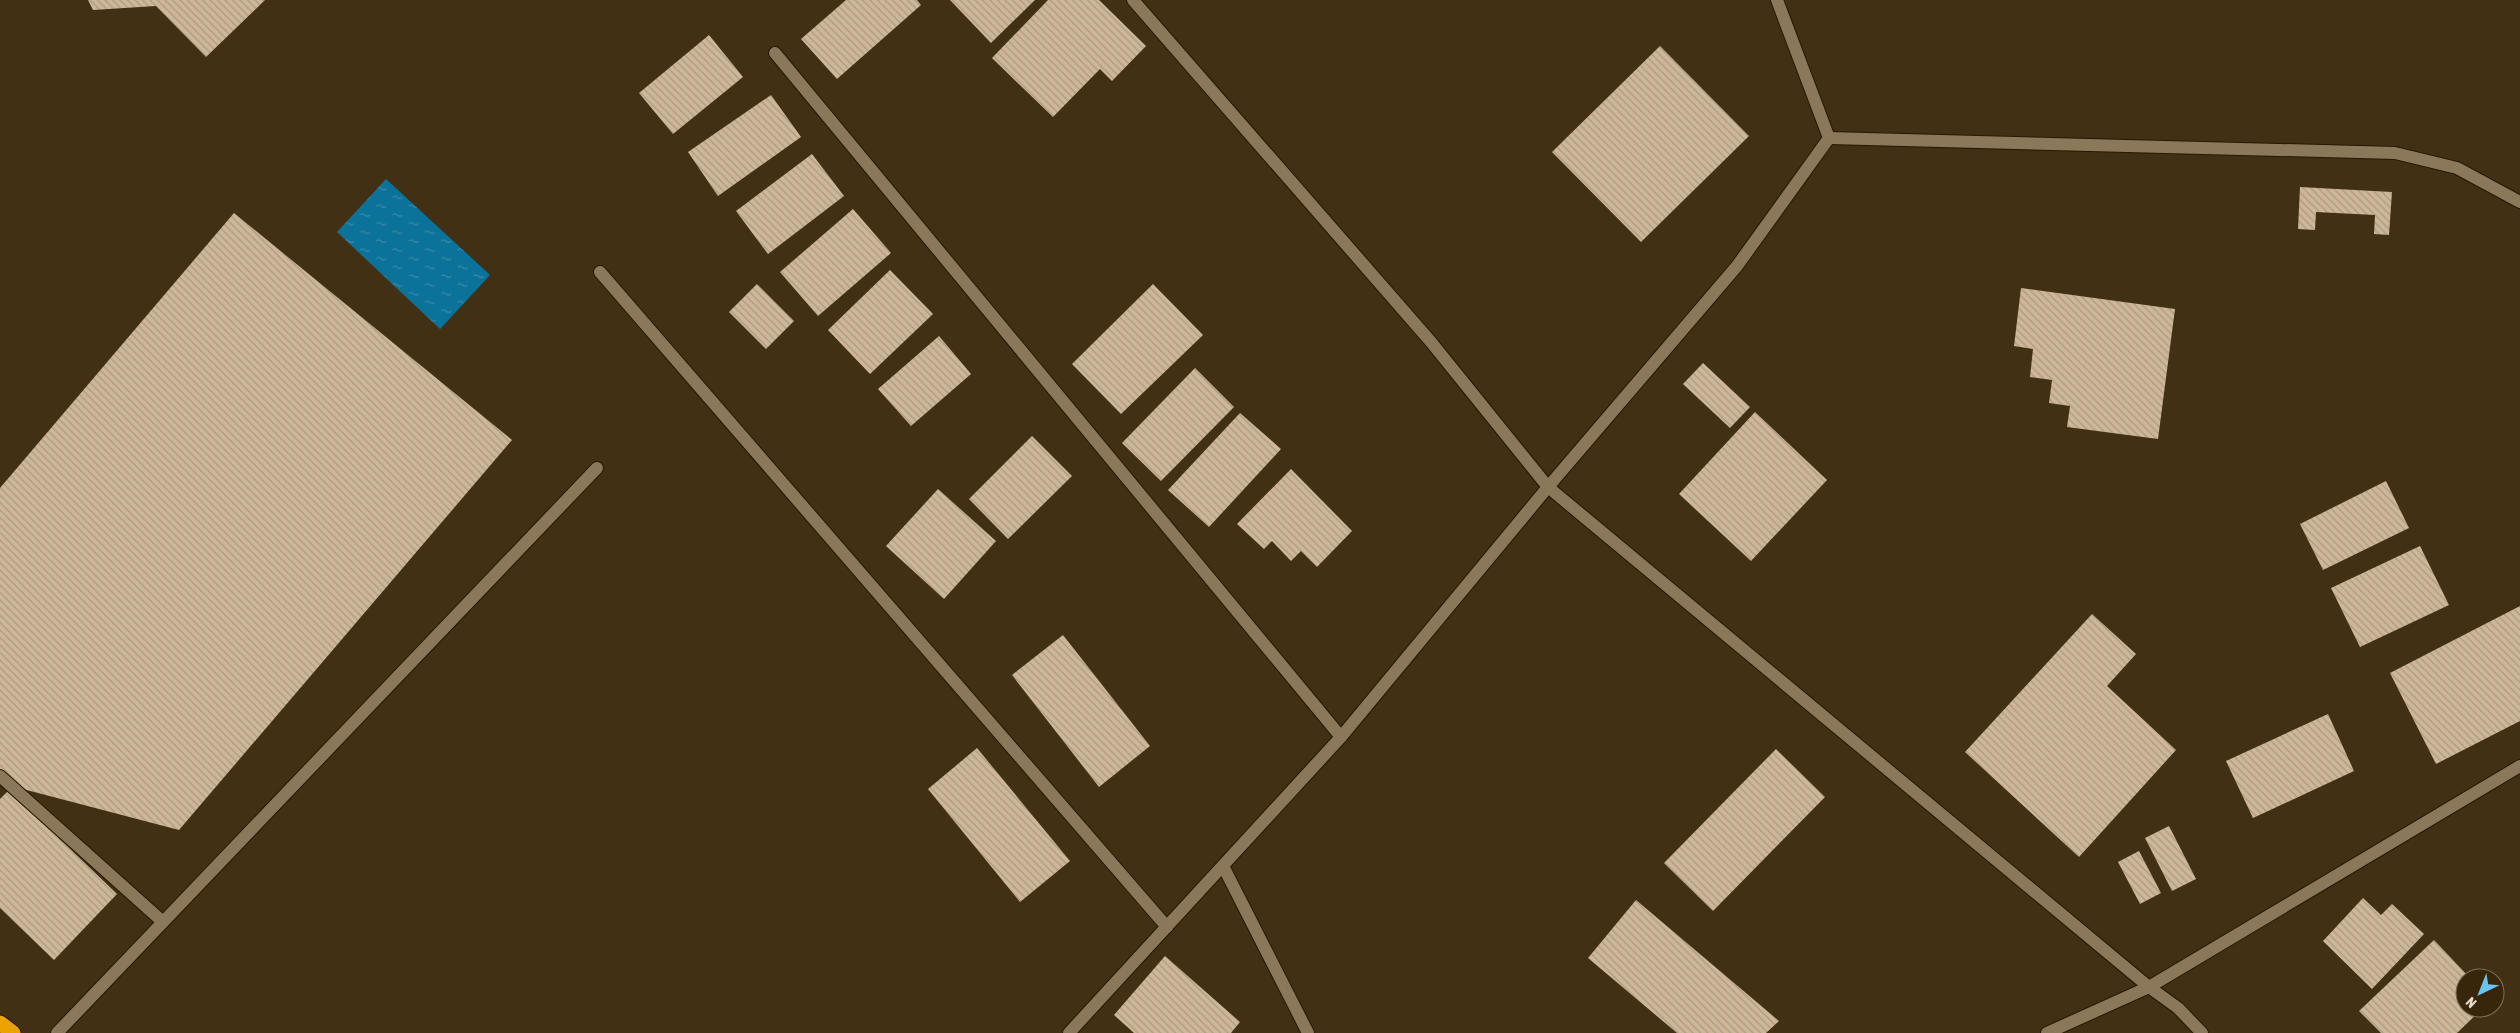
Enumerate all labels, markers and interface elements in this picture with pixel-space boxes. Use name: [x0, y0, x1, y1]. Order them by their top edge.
north arrow: [2455, 968, 2505, 1018]
text: N: [2463, 994, 2480, 1011]

